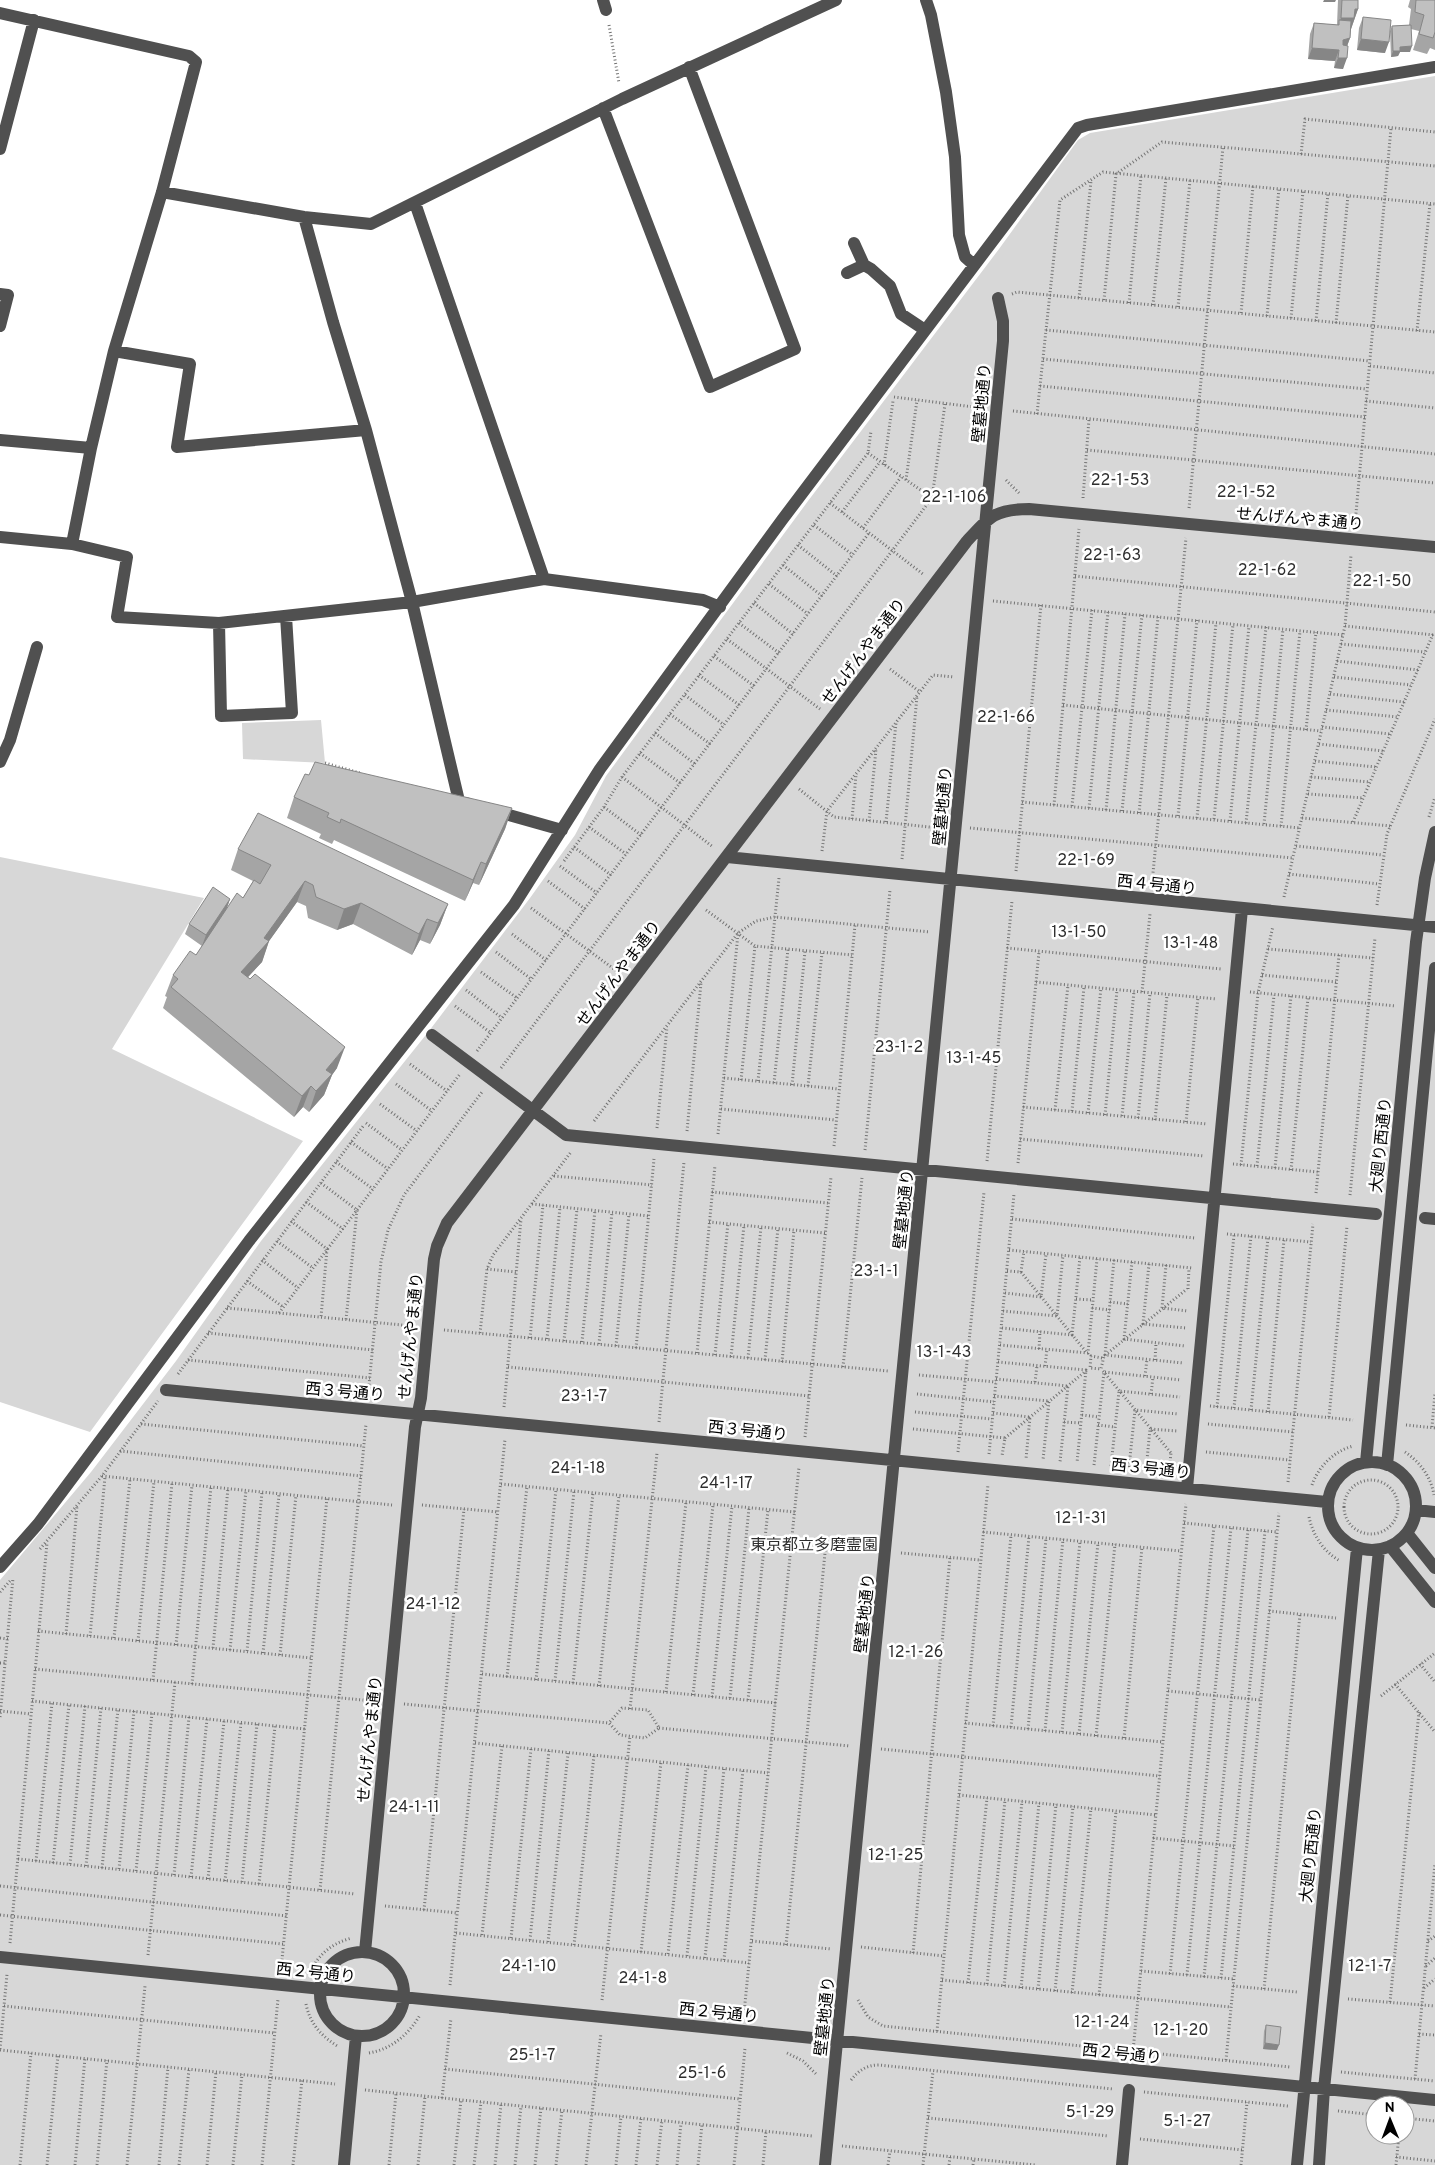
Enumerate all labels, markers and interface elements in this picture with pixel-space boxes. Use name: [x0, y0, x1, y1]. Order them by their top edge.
street label: 壁墓地通り: [970, 362, 996, 444]
park label: 22-1-53: [1091, 471, 1149, 491]
park label: 22-1-52: [1217, 483, 1275, 503]
park label: 22-1-106: [922, 488, 986, 508]
street label: せんげんやま通り: [1235, 504, 1364, 536]
park label: 22-1-63: [1083, 546, 1141, 566]
park label: 22-1-62: [1238, 561, 1296, 581]
park label: 22-1-50: [1352, 572, 1412, 592]
street label: せんげんやま通り: [818, 595, 911, 709]
park label: 22-1-66: [977, 708, 1035, 728]
street label: 壁墓地通り: [931, 765, 957, 847]
park label: 22-1-69: [1057, 851, 1115, 871]
street label: 西４号通り: [1116, 872, 1198, 900]
street label: せんげんやま通り: [573, 917, 666, 1031]
park label: 13-1-50: [1051, 923, 1107, 943]
park label: 13-1-48: [1164, 934, 1218, 954]
park label: 23-1-2: [875, 1038, 923, 1058]
park label: 13-1-45: [947, 1049, 1001, 1069]
street label: 大廻り西通り: [1367, 1096, 1397, 1194]
street label: 壁墓地通り: [891, 1168, 919, 1250]
park label: 23-1-1: [854, 1262, 898, 1282]
street label: せんげんやま通り: [395, 1272, 429, 1401]
park label: 13-1-43: [917, 1343, 971, 1363]
street label: 西３号通り: [304, 1380, 386, 1406]
park label: 23-1-7: [561, 1387, 607, 1407]
street label: 西３号通り: [707, 1418, 789, 1446]
street label: 西３号通り: [1110, 1456, 1192, 1484]
park label: 24-1-18: [551, 1459, 605, 1479]
park label: 24-1-17: [699, 1474, 753, 1494]
park label: 12-1-31: [1056, 1509, 1106, 1529]
park label: 東京都立多磨霊園: [750, 1536, 878, 1556]
street label: 壁墓地通り: [852, 1572, 880, 1654]
park label: 24-1-12: [406, 1595, 460, 1615]
park label: 12-1-26: [889, 1643, 943, 1663]
street label: せんげんやま通り: [354, 1675, 388, 1804]
park label: 24-1-11: [389, 1798, 439, 1818]
street label: 大廻り西通り: [1297, 1806, 1327, 1904]
park label: 12-1-25: [869, 1846, 923, 1866]
park label: 24-1-10: [501, 1957, 557, 1977]
park label: 12-1-7: [1349, 1957, 1391, 1977]
street label: 西２号通り: [275, 1960, 357, 1988]
park label: 24-1-8: [619, 1969, 667, 1989]
street label: 壁墓地通り: [812, 1975, 840, 2057]
street label: 西２号通り: [678, 2000, 760, 2028]
park label: 12-1-24: [1075, 2013, 1129, 2033]
park label: 12-1-20: [1153, 2021, 1209, 2041]
street label: 西２号通り: [1081, 2041, 1163, 2069]
park label: 25-1-7: [509, 2046, 555, 2066]
park label: 25-1-6: [678, 2064, 726, 2084]
north arrow: [1365, 2095, 1415, 2145]
text: N: [1385, 2100, 1395, 2117]
park label: 5-1-29: [1066, 2103, 1114, 2123]
park label: 5-1-27: [1163, 2112, 1211, 2132]

